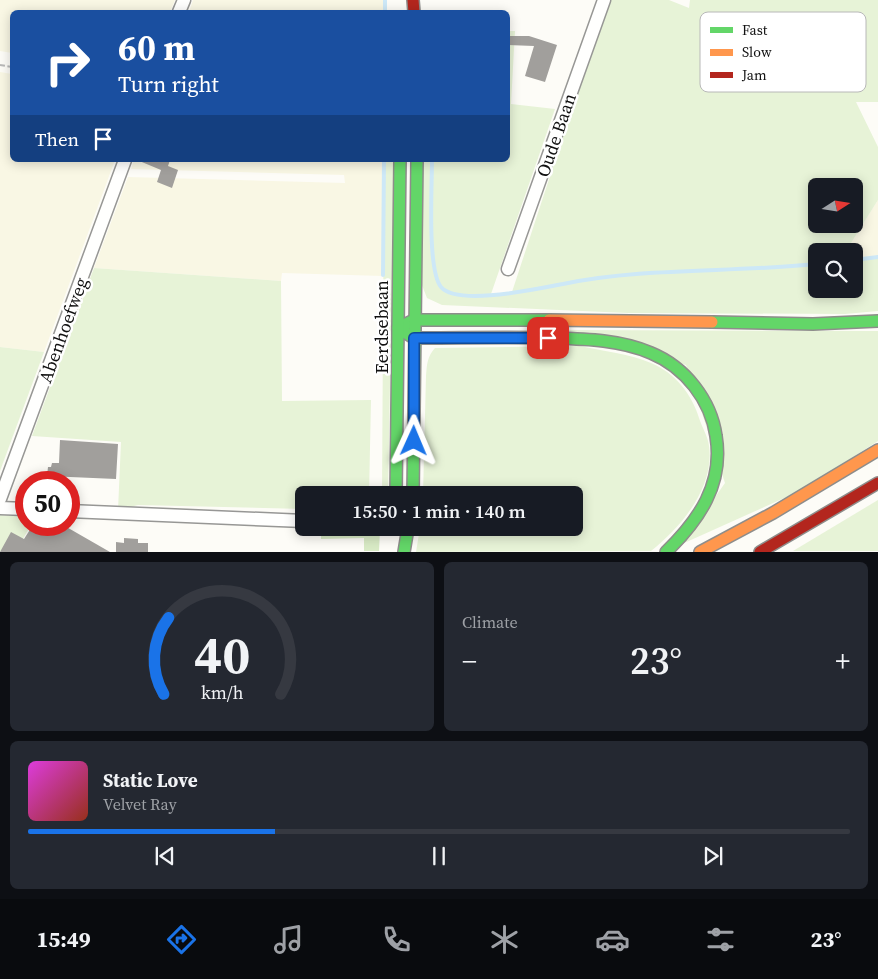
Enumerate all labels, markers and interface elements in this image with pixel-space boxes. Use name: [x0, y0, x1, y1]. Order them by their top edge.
legend: [700, 12, 866, 92]
text: Fast: [742, 20, 768, 40]
text: 60 m: [118, 24, 195, 72]
icon: right: [35, 30, 100, 95]
text: Slow: [742, 42, 772, 62]
text: Jam: [741, 65, 767, 85]
text: Turn right: [118, 69, 219, 99]
street label: Oude Baan: [530, 90, 582, 180]
icon: arrive: [89, 125, 117, 153]
text: Then: [35, 126, 79, 152]
north arrow: [808, 178, 862, 232]
map controls: [808, 178, 863, 298]
button: search: [808, 243, 863, 298]
street label: Abenhoefweg: [32, 274, 94, 386]
street label: Eerdsebaan: [369, 280, 394, 374]
pin: [527, 317, 569, 359]
icon: arrive: [534, 324, 562, 352]
position arrow: [387, 414, 439, 466]
speed limit sign: 50: [15, 471, 80, 536]
text: 15:50 · 1 min · 140 m: [352, 498, 526, 524]
text: Climate: [462, 611, 518, 633]
text: 40: [194, 619, 250, 690]
text: 23°: [630, 635, 682, 687]
text: −: [462, 642, 477, 680]
text: +: [835, 642, 850, 680]
text: km/h: [201, 680, 244, 705]
text: Static Love: [103, 767, 198, 793]
text: Velvet Ray: [103, 793, 177, 815]
icon: previous: [151, 842, 179, 870]
icon: pause: [425, 842, 453, 870]
icon: next: [699, 842, 727, 870]
icon: directions: [164, 922, 199, 957]
icon: music: [271, 922, 306, 957]
icon: phone: [379, 922, 414, 957]
icon: climate: [487, 922, 522, 957]
icon: car: [595, 922, 630, 957]
icon: filters: [703, 922, 738, 957]
text: 15:49: [36, 924, 91, 954]
text: 23°: [811, 924, 842, 954]

